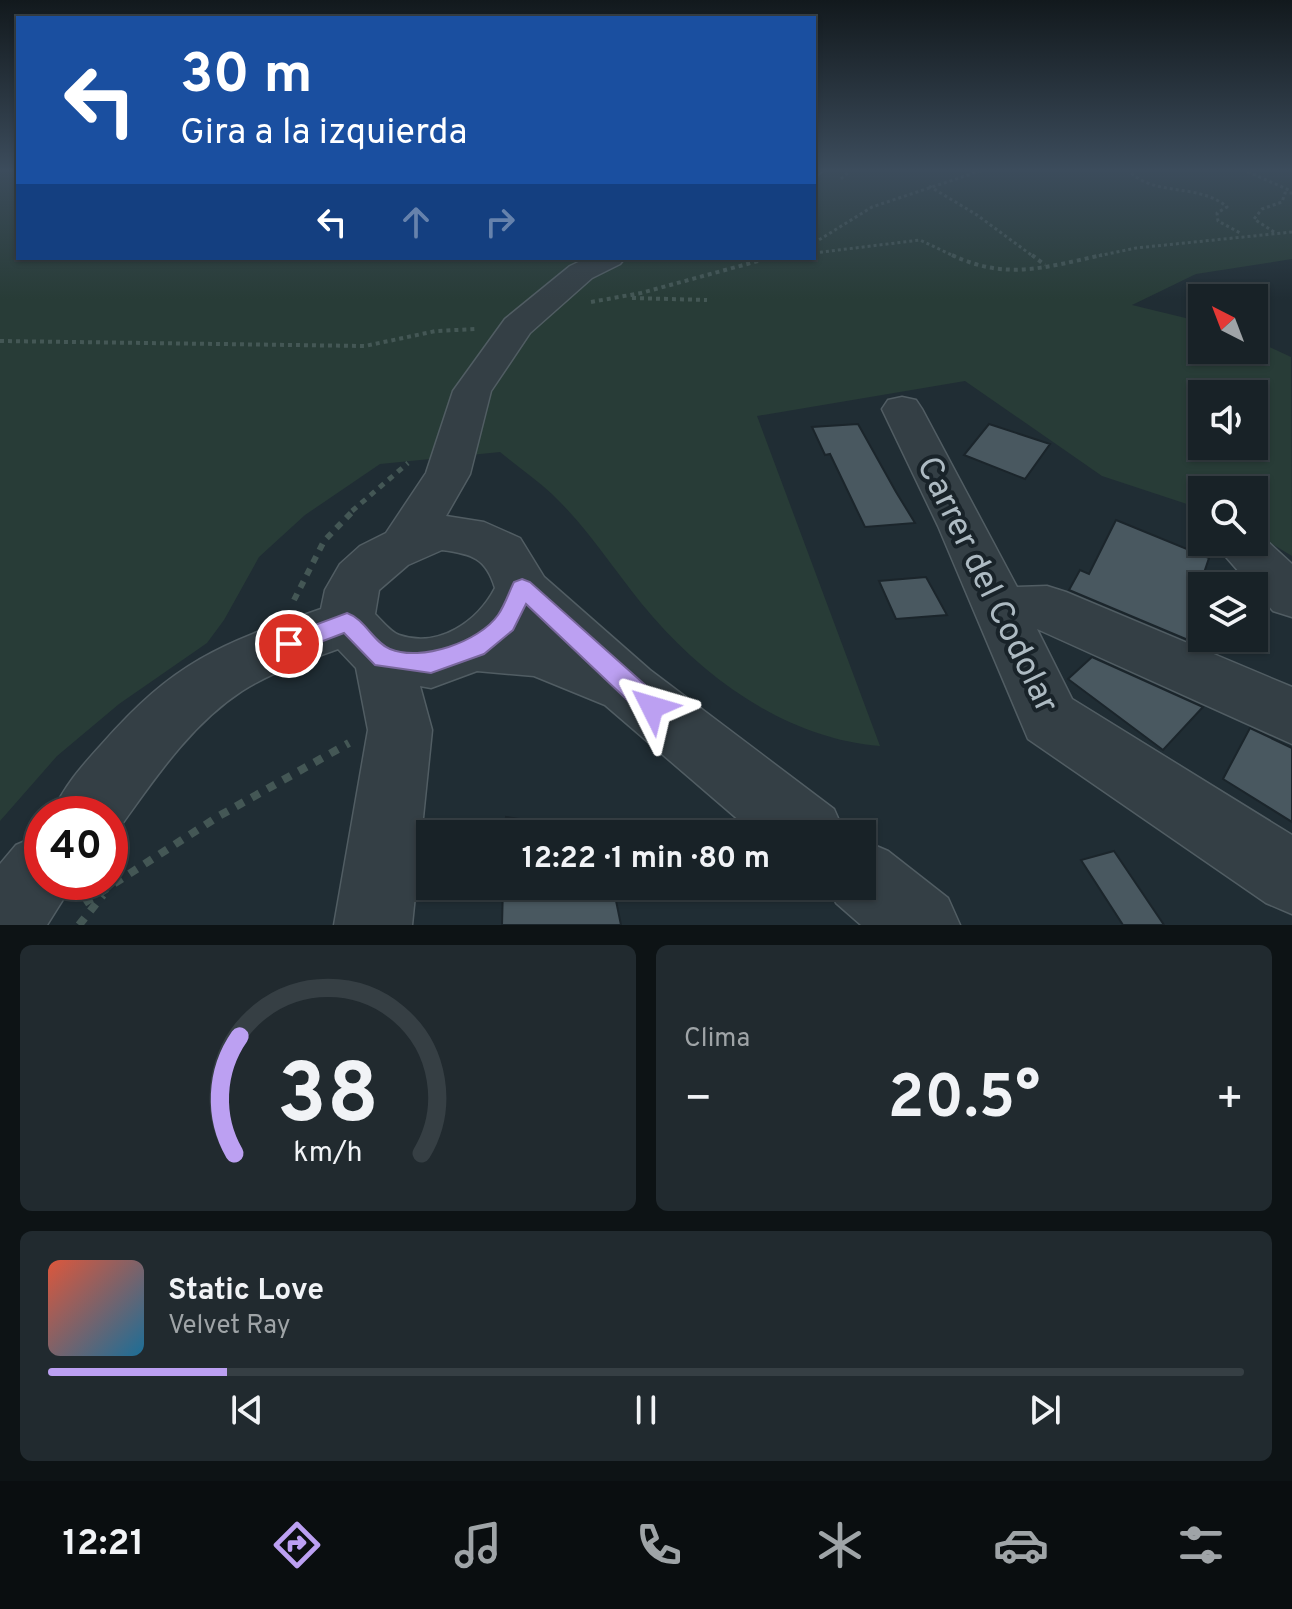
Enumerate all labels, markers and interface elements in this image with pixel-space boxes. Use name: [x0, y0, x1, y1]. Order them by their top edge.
text: 30 m: [180, 42, 313, 112]
icon: left: [48, 48, 152, 152]
text: Gira a la izquierda: [180, 111, 467, 157]
icon: left: [310, 200, 354, 244]
icon: ahead: [394, 200, 438, 244]
icon: right: [478, 200, 522, 244]
north arrow: [1188, 284, 1268, 364]
map controls: [1188, 284, 1268, 652]
button: sound: [1188, 380, 1268, 460]
street label: Carrer del Codolar: [905, 450, 1067, 721]
button: search: [1188, 476, 1268, 556]
button: layers: [1188, 572, 1268, 652]
pin: [255, 610, 323, 678]
icon: arrive: [267, 622, 311, 666]
position arrow: [610, 665, 694, 749]
speed limit sign: 40: [24, 796, 128, 900]
text: 12:22 · 1 min · 80 m: [522, 841, 770, 878]
text: Clima: [684, 1023, 750, 1056]
text: 38: [277, 1047, 379, 1152]
text: 20.5°: [888, 1063, 1040, 1139]
text: −: [684, 1073, 712, 1129]
text: +: [1216, 1073, 1244, 1129]
text: km/h: [293, 1136, 363, 1172]
text: Static Love: [168, 1273, 324, 1310]
text: Velvet Ray: [168, 1310, 291, 1343]
icon: previous: [225, 1388, 269, 1432]
icon: pause: [624, 1388, 668, 1432]
icon: next: [1023, 1388, 1067, 1432]
icon: directions: [269, 1517, 325, 1573]
icon: music: [450, 1517, 506, 1573]
icon: phone: [631, 1517, 687, 1573]
icon: climate: [812, 1517, 868, 1573]
icon: car: [993, 1517, 1049, 1573]
icon: filters: [1173, 1517, 1229, 1573]
text: 12:21: [62, 1522, 144, 1568]

